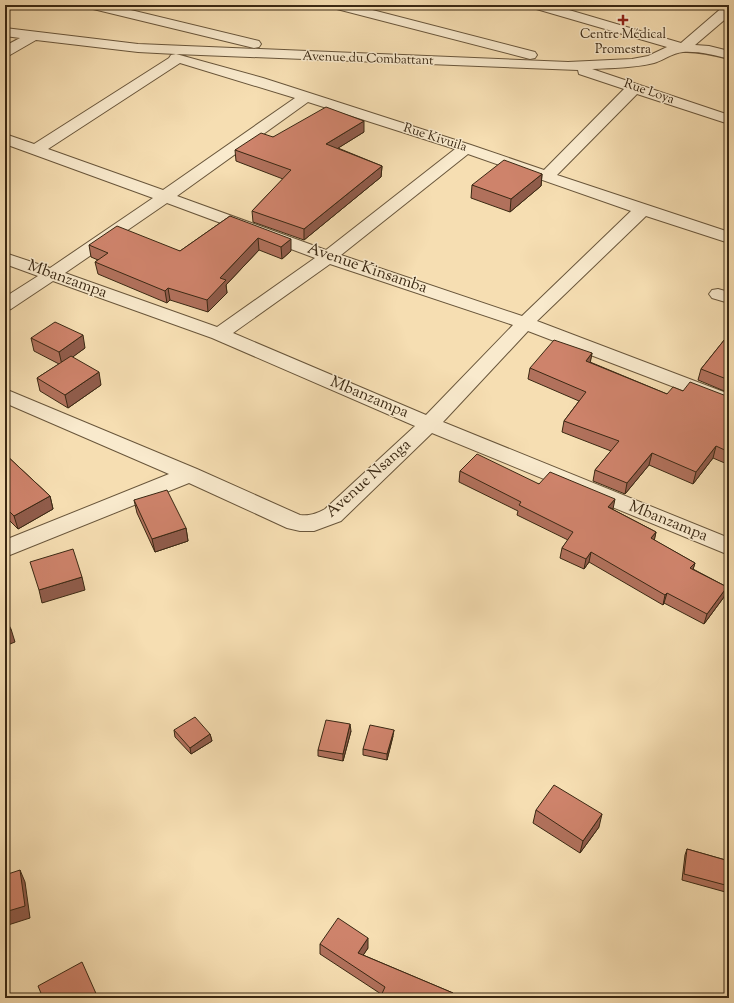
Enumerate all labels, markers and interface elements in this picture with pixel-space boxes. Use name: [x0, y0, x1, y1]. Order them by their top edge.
marker: Centre Médical Promestra: [617, 14, 629, 26]
place label: Centre Médical Promestra: [580, 26, 666, 59]
street label: Avenue du Combattant: [302, 48, 435, 70]
street label: Rue Loya: [621, 75, 677, 109]
street label: Rue Kivuila: [401, 119, 469, 157]
street label: Avenue Kinsamba: [304, 238, 431, 300]
street label: Mbanzampa: [24, 255, 111, 305]
street label: Mbanzampa: [326, 371, 412, 425]
street label: Avenue Nsanga: [321, 434, 417, 524]
street label: Mbanzampa: [625, 496, 712, 549]

